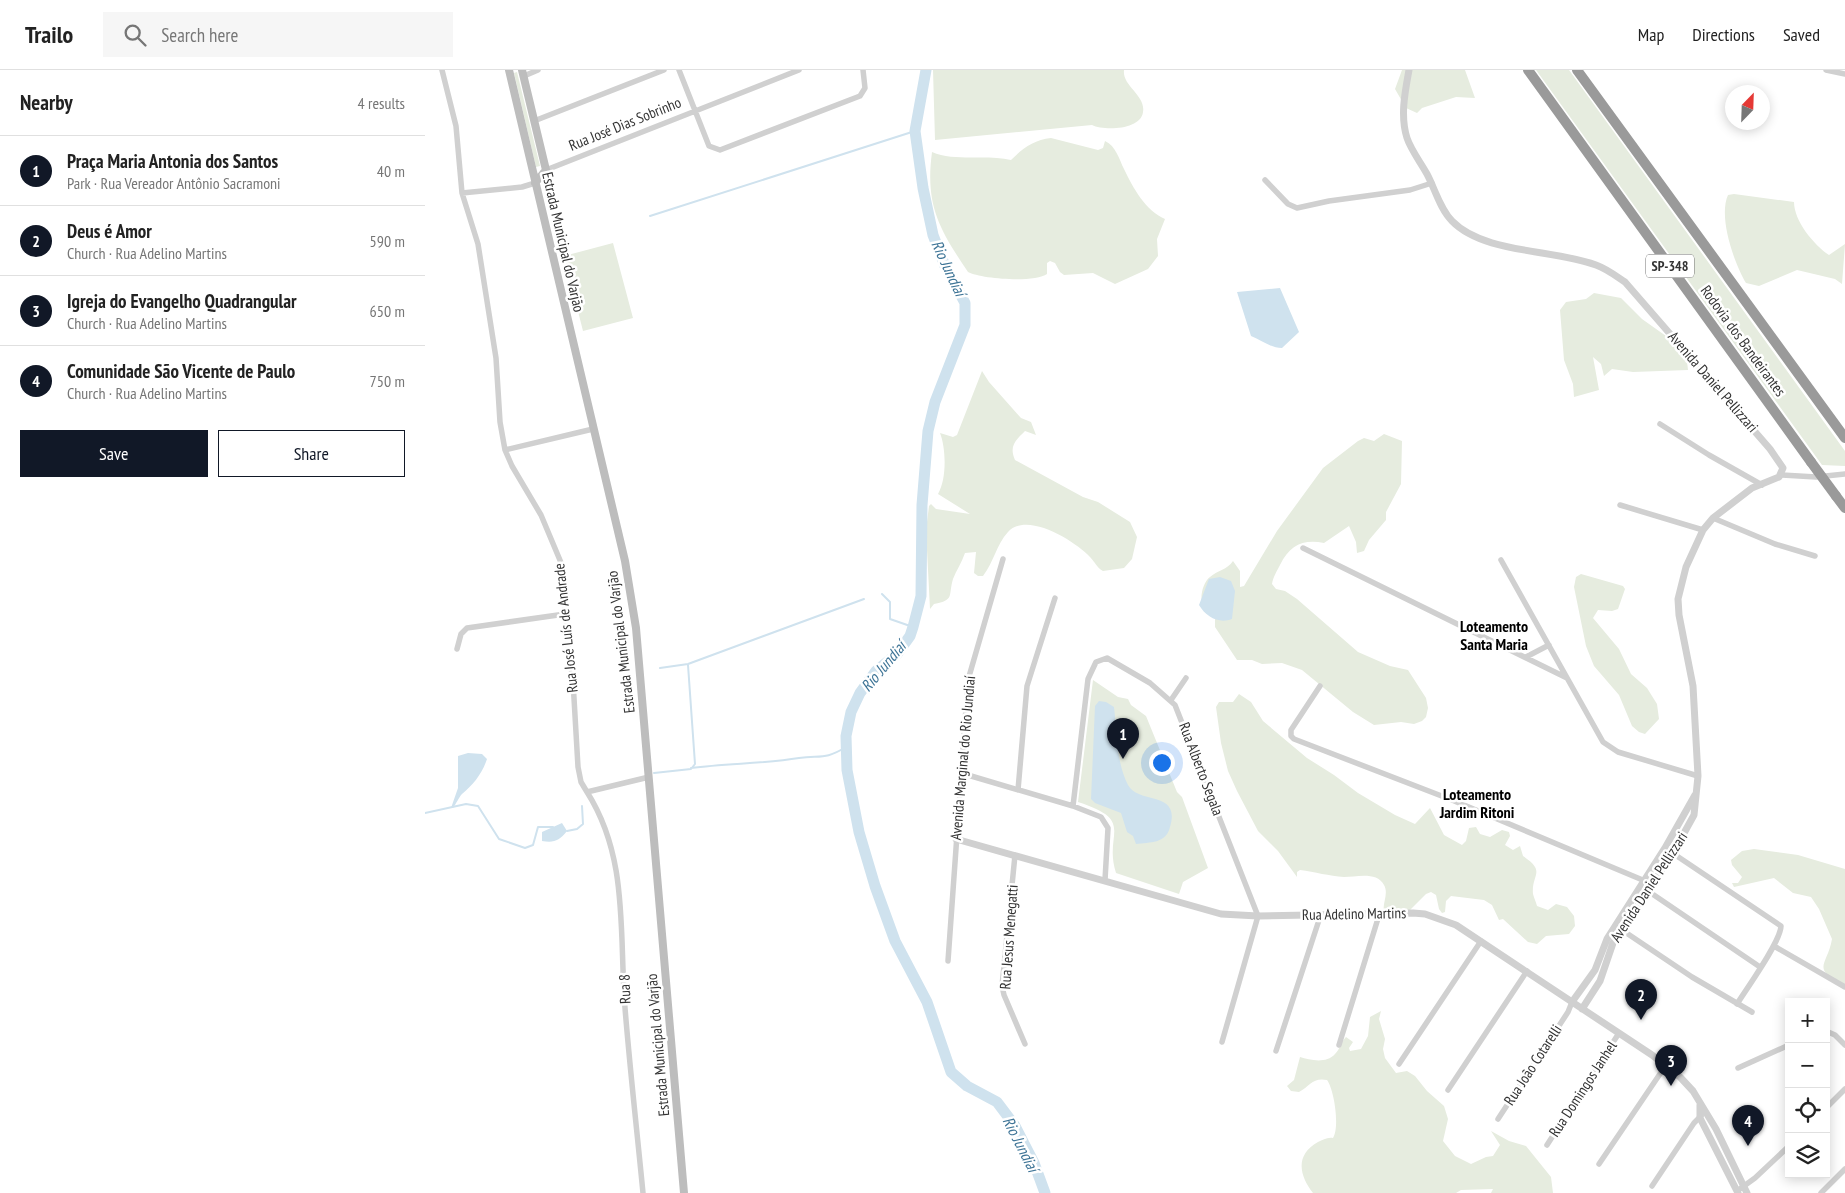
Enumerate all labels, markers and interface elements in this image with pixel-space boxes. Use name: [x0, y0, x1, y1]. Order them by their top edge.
search box: [103, 12, 453, 57]
text: Trailo: [25, 19, 73, 50]
icon: search: [121, 21, 149, 49]
text: Search here: [161, 23, 238, 47]
text: Map: [1638, 23, 1664, 46]
text: Directions: [1692, 23, 1755, 46]
text: Saved: [1783, 23, 1820, 46]
north arrow: [1725, 85, 1770, 130]
text: Nearby: [20, 89, 73, 116]
street label: Rua José Dias Sobrinho: [566, 92, 684, 155]
text: 4 results: [358, 93, 405, 113]
text: Praça Maria Antonia dos Santos: [67, 149, 278, 173]
text: 1: [32, 161, 40, 181]
text: 40 m: [377, 161, 405, 181]
street label: Estrada Municipal do Varjão: [538, 170, 589, 314]
text: Park · Rua Vereador Antônio Sacramoni: [67, 173, 281, 193]
text: Deus é Amor: [67, 219, 152, 243]
text: 2: [32, 231, 40, 251]
text: 590 m: [370, 231, 405, 251]
water label: Rio Jundiaí: [927, 237, 972, 302]
text: Church · Rua Adelino Martins: [67, 243, 227, 263]
road number: SP-348: [1646, 255, 1694, 278]
street label: Rodovia dos Bandeirantes: [1697, 281, 1790, 400]
text: Igreja do Evangelho Quadrangular: [67, 289, 297, 313]
text: 3: [32, 301, 40, 321]
text: 650 m: [370, 301, 405, 321]
text: Church · Rua Adelino Martins: [67, 313, 227, 333]
street label: Avenida Daniel Pellizzari: [1664, 327, 1762, 436]
text: Comunidade São Vicente de Paulo: [67, 359, 295, 383]
text: 4: [32, 371, 40, 391]
text: 750 m: [370, 371, 405, 391]
text: Church · Rua Adelino Martins: [67, 383, 227, 403]
button: Save: [20, 430, 208, 477]
button: Share: [218, 430, 405, 477]
street label: Rua José Luís de Andrade: [549, 562, 582, 694]
street label: Estrada Municipal do Varjão: [602, 570, 639, 714]
district label: Loteamento Santa Maria: [1460, 616, 1528, 654]
water label: Rio Jundiaí: [856, 634, 912, 695]
street label: Avenida Marginal do Rio Jundiaí: [946, 674, 979, 841]
pin: 1: [1107, 718, 1139, 759]
street label: Rua Alberto Segala: [1175, 719, 1228, 818]
your location: [1149, 750, 1175, 776]
district label: Loteamento Jardim Ritoni: [1439, 784, 1515, 822]
street label: Avenida Daniel Pellizzari: [1606, 828, 1691, 945]
street label: Rua Jesus Menegatti: [995, 884, 1022, 990]
street label: Rua Adelino Martins: [1302, 903, 1406, 924]
street label: Estrada Municipal do Varjão: [642, 973, 673, 1117]
street label: Rua 8: [614, 974, 635, 1004]
pin: 2: [1625, 979, 1657, 1020]
map controls: [1785, 998, 1830, 1178]
button: +: [1785, 998, 1830, 1043]
street label: Rua João Cotarelli: [1499, 1021, 1566, 1109]
street label: Rua Domingos Janhel: [1545, 1037, 1621, 1140]
button: −: [1785, 1043, 1830, 1088]
pin: 3: [1655, 1045, 1687, 1086]
button: locate: [1785, 1088, 1830, 1133]
pin: 4: [1732, 1105, 1764, 1146]
water label: Rio Jundiaí: [999, 1113, 1045, 1178]
button: layers: [1785, 1133, 1830, 1178]

